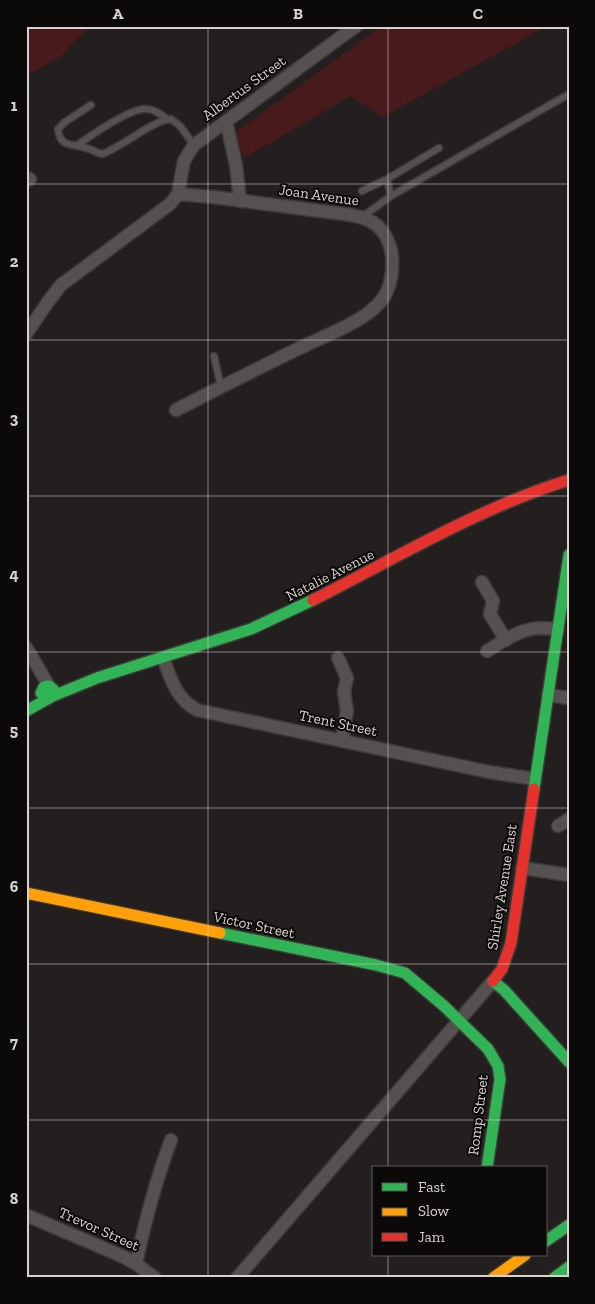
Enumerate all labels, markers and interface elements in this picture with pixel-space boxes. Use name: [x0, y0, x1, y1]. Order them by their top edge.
text: A: [113, 4, 124, 23]
text: B: [293, 4, 303, 23]
text: C: [473, 4, 483, 23]
street label: Albertus Street: [199, 52, 290, 124]
text: 1: [11, 96, 18, 115]
street label: Joan Avenue: [278, 180, 360, 210]
text: 2: [10, 252, 19, 271]
text: 3: [10, 409, 19, 428]
street label: Natalie Avenue: [283, 545, 377, 605]
text: 4: [9, 565, 19, 584]
street label: Trent Street: [297, 706, 379, 740]
text: 5: [10, 721, 18, 740]
street label: Shirley Avenue East: [483, 822, 521, 951]
text: 6: [10, 877, 19, 896]
street label: Victor Street: [211, 907, 297, 943]
text: 7: [10, 1033, 18, 1052]
street label: Romp Street: [464, 1073, 492, 1156]
legend: [372, 1166, 548, 1256]
text: Fast: [418, 1178, 446, 1196]
text: 8: [10, 1189, 19, 1208]
text: Slow: [418, 1202, 450, 1220]
street label: Trevor Street: [56, 1203, 142, 1255]
text: Jam: [418, 1228, 445, 1246]

